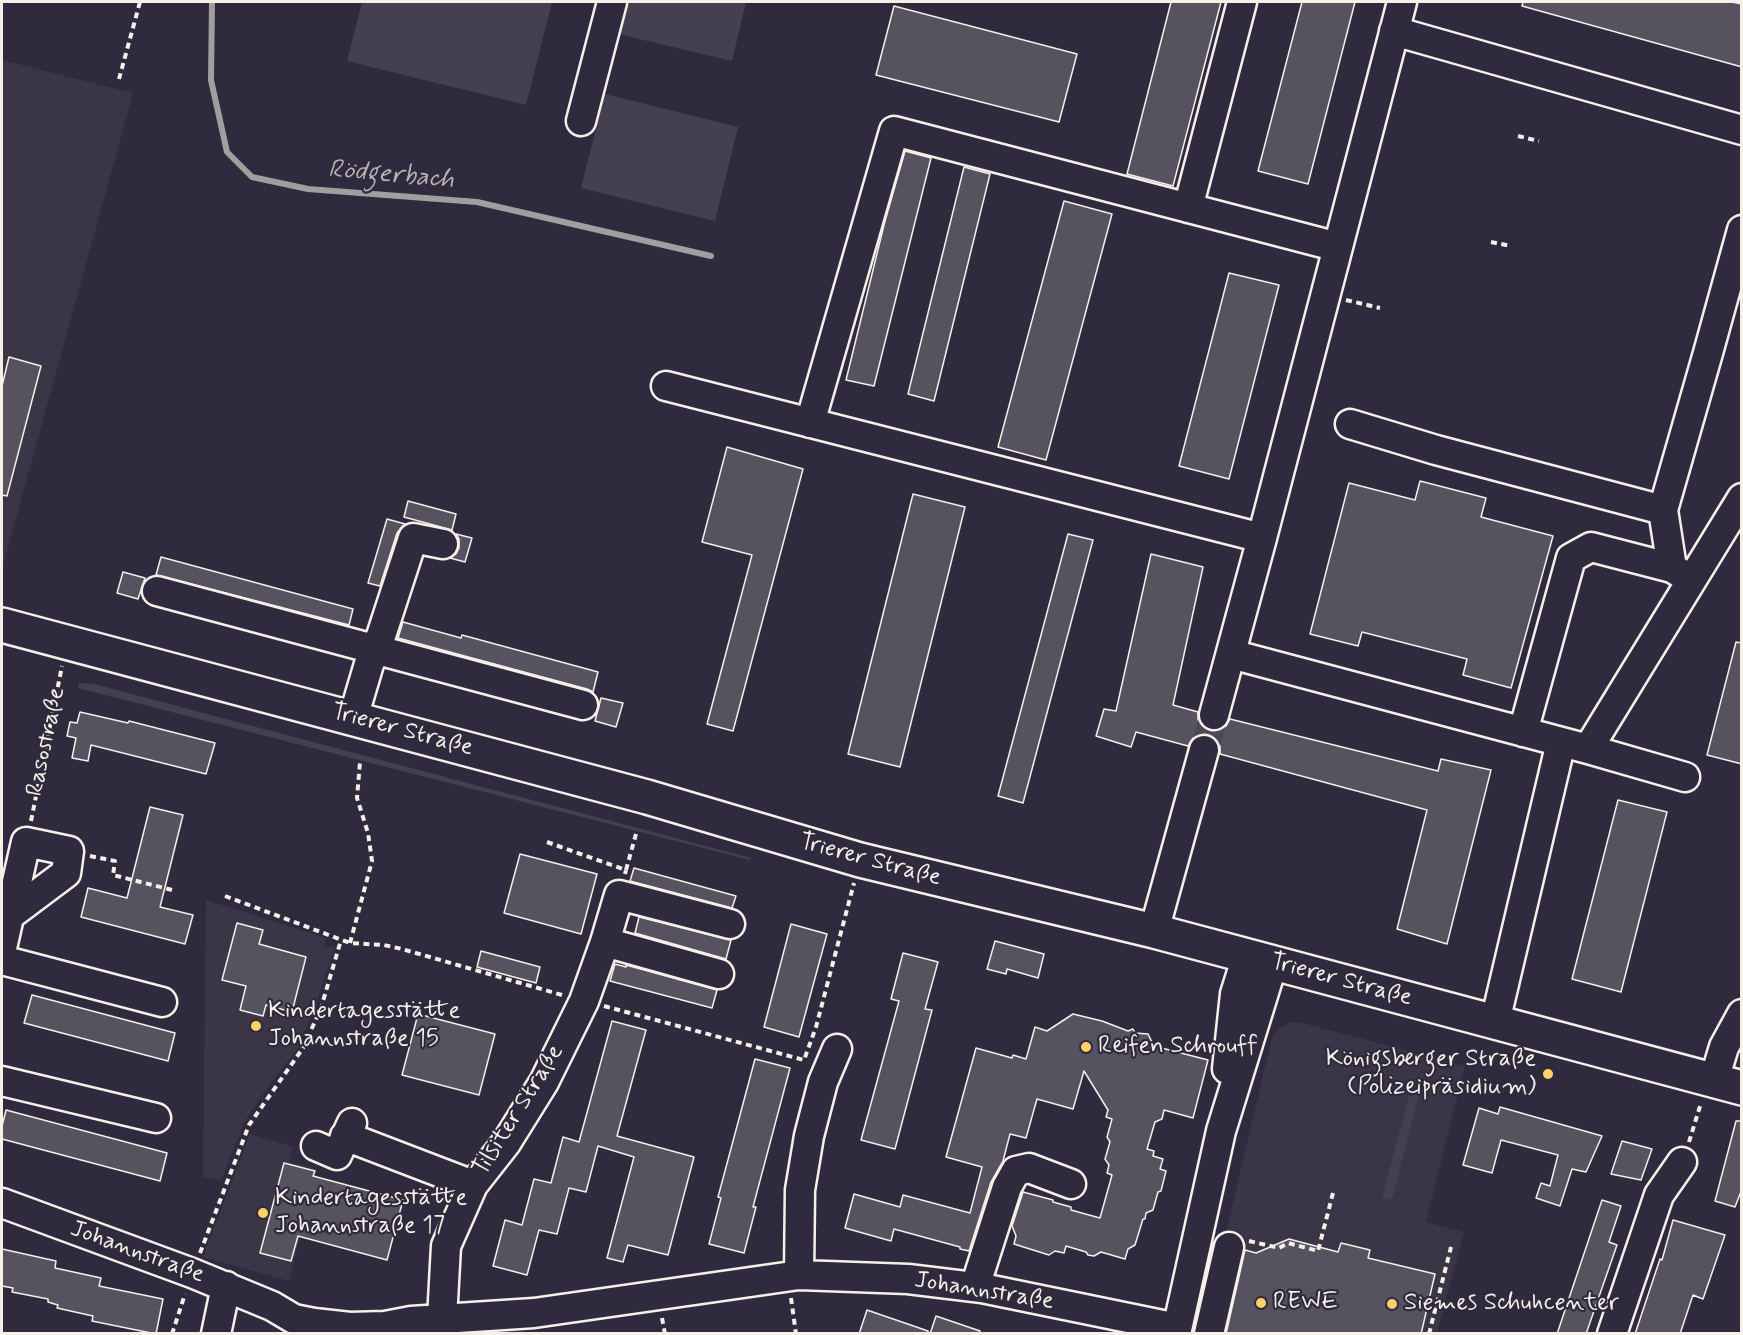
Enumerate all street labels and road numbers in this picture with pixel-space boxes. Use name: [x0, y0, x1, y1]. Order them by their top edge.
street label: Rasostraße: [21, 685, 73, 799]
street label: Trierer Straße: [328, 698, 476, 764]
street label: Trierer Straße: [796, 828, 944, 894]
street label: Trierer Straße: [1267, 948, 1415, 1014]
street label: Tilsiter Straße: [467, 1040, 571, 1182]
street label: Johannstraße: [66, 1215, 208, 1291]
street label: Johannstraße: [912, 1267, 1056, 1317]

